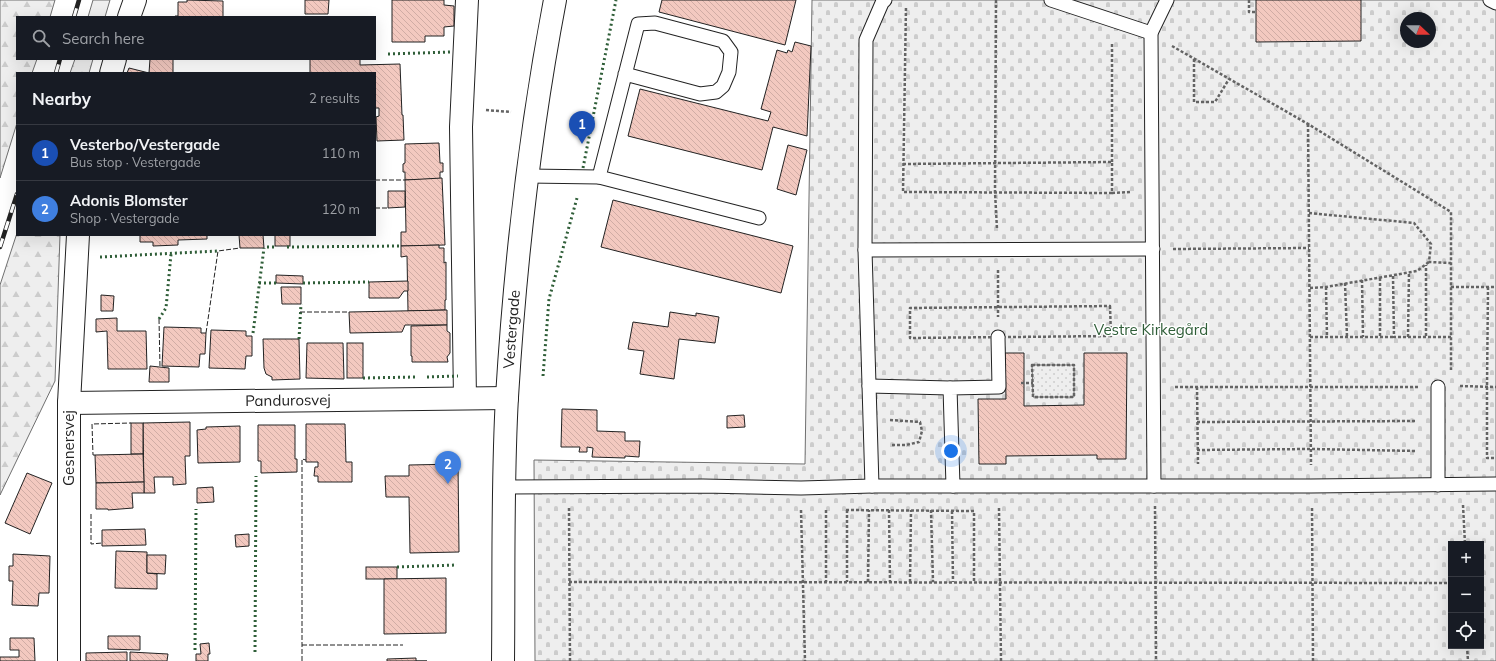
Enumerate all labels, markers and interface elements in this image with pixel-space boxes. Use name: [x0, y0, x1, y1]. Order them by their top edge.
north arrow: [1400, 12, 1436, 48]
search box: [16, 16, 376, 60]
icon: search: [30, 27, 52, 49]
text: Search here: [62, 29, 144, 48]
text: Nearby: [32, 88, 91, 109]
text: 2 results: [309, 90, 360, 106]
pin: 1: [569, 111, 595, 144]
text: Vesterbo/Vestergade: [70, 135, 220, 154]
text: 1: [41, 145, 49, 161]
text: 110 m: [322, 145, 360, 161]
text: Bus stop · Vestergade: [70, 154, 201, 170]
text: Adonis Blomster: [70, 191, 188, 210]
text: 2: [41, 201, 49, 217]
text: 120 m: [322, 201, 360, 217]
text: Shop · Vestergade: [70, 210, 179, 226]
street label: Vestergade: [499, 289, 524, 369]
park label: Vestre Kirkegård: [1094, 320, 1208, 339]
street label: Pandurosvej: [245, 390, 331, 410]
street label: Gesnersvej: [59, 410, 78, 486]
your location: [941, 441, 961, 461]
pin: 2: [435, 451, 461, 484]
map controls: [1448, 541, 1484, 649]
button: +: [1448, 541, 1484, 577]
button: −: [1448, 577, 1484, 613]
button: locate: [1448, 613, 1484, 649]

